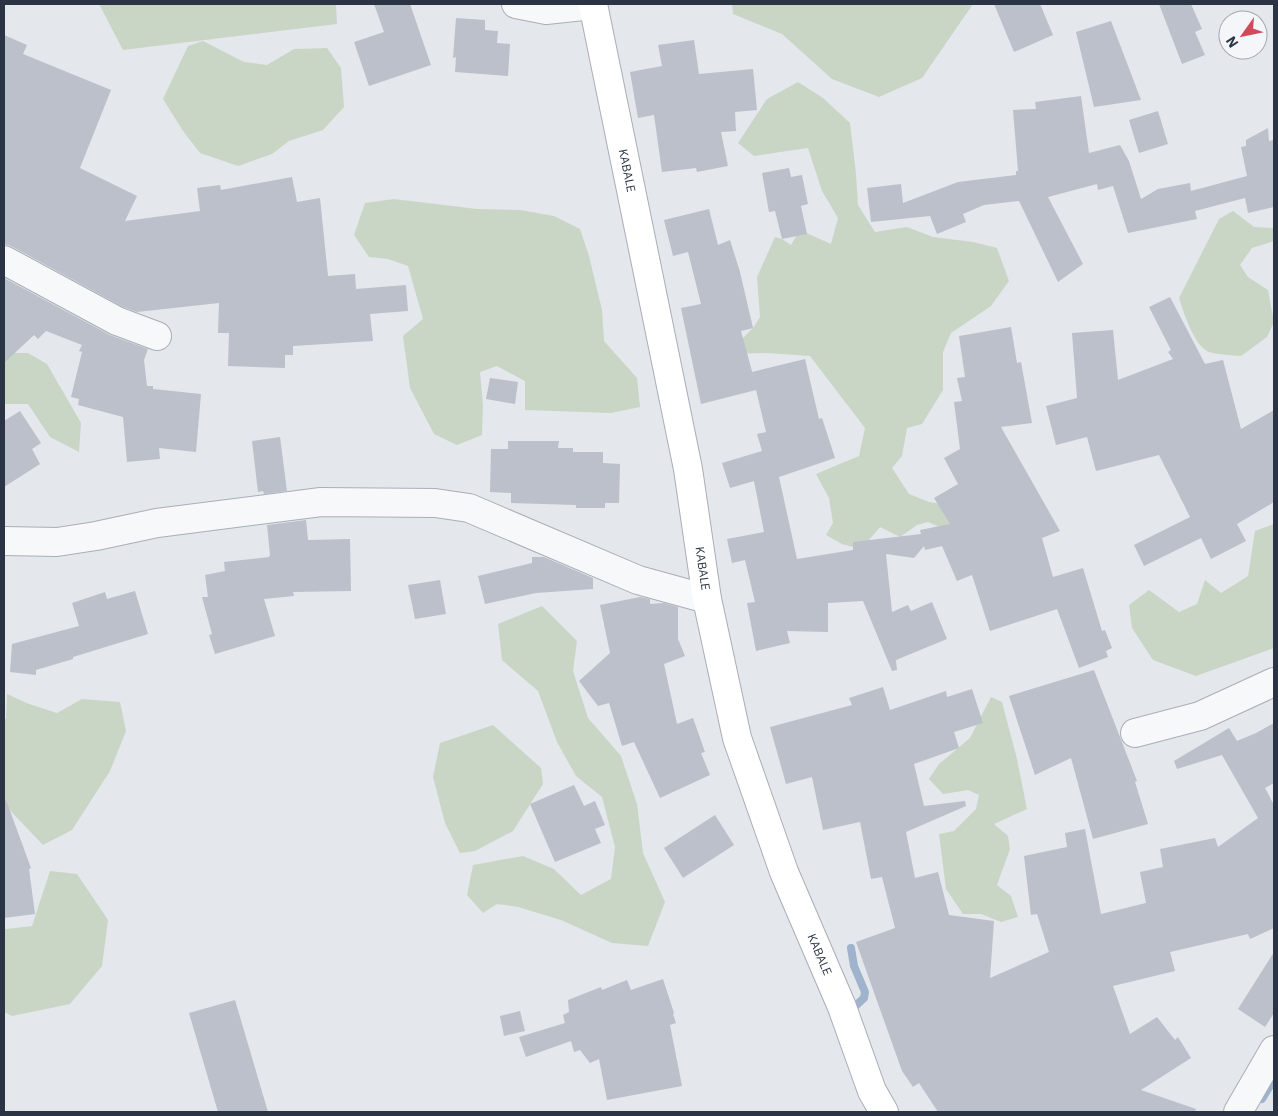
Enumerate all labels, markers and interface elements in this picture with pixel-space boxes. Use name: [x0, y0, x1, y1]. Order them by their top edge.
north arrow: [1218, 10, 1268, 60]
text: N: [1222, 33, 1242, 51]
street label: KABALE: [616, 148, 639, 193]
street label: KABALE: [692, 546, 714, 591]
street label: KABALE: [804, 931, 835, 977]

